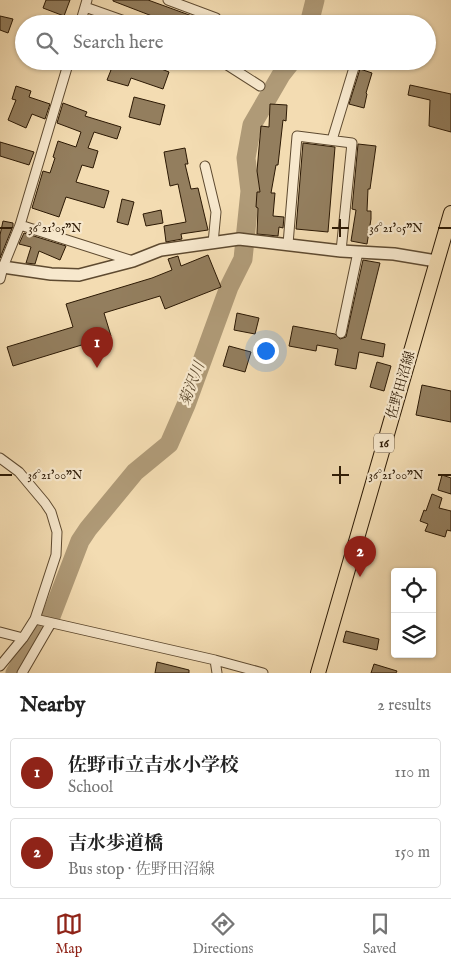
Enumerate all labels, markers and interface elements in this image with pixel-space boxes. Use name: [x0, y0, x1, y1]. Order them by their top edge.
search box: [15, 15, 436, 70]
icon: search: [33, 29, 61, 57]
text: Search here: [73, 31, 164, 55]
text: 36°21'05"N: [28, 221, 82, 236]
text: 36°21'05"N: [369, 221, 423, 236]
pin: 1: [81, 327, 113, 368]
your location: [253, 338, 279, 364]
street label: 佐野田沼線: [383, 349, 419, 421]
water label: 菊沢川: [175, 358, 210, 408]
road number: 16: [374, 433, 394, 452]
text: 36°21'00"N: [28, 468, 83, 483]
text: 36°21'00"N: [369, 468, 424, 483]
pin: 2: [344, 536, 376, 577]
map controls: [391, 568, 436, 658]
button: locate: [391, 568, 436, 613]
button: layers: [391, 613, 436, 658]
text: Nearby: [20, 692, 85, 719]
text: 2 results: [377, 696, 431, 716]
text: 佐野市立吉水小学校: [68, 754, 239, 778]
text: 1: [34, 763, 40, 783]
text: 110 m: [394, 763, 430, 783]
text: School: [68, 778, 113, 798]
text: 吉水歩道橋: [68, 832, 163, 856]
text: 2: [33, 843, 41, 863]
text: 150 m: [395, 843, 430, 863]
text: Bus stop · 佐野田沼線: [68, 860, 215, 880]
tab: Map: [55, 910, 83, 958]
tab: Directions: [192, 910, 253, 958]
tab: Saved: [363, 910, 396, 958]

